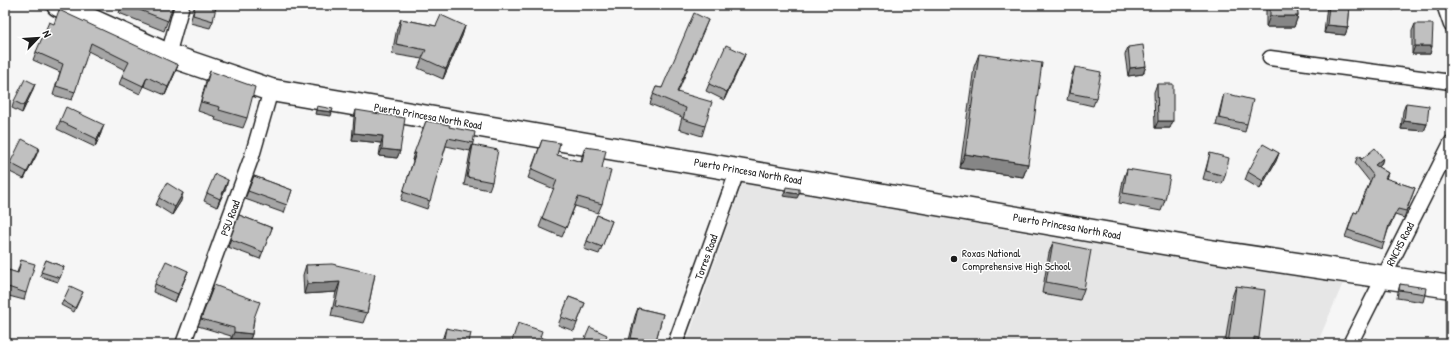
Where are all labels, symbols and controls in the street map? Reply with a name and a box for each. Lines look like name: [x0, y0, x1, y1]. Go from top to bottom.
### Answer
north arrow: [18, 18, 58, 58]
text: N: [39, 28, 55, 40]
street label: Puerto Princesa North Road: [373, 100, 484, 132]
street label: Puerto Princesa North Road: [693, 155, 804, 187]
street label: PSU Road: [217, 198, 243, 238]
street label: Puerto Princesa North Road: [1012, 210, 1123, 242]
street label: RNCHS Road: [1383, 219, 1417, 268]
street label: Torres Road: [691, 232, 721, 282]
place label: Roxas National Comprehensive High School: [962, 246, 1071, 273]
marker: Roxas National Comprehensive High School: [949, 254, 959, 264]

